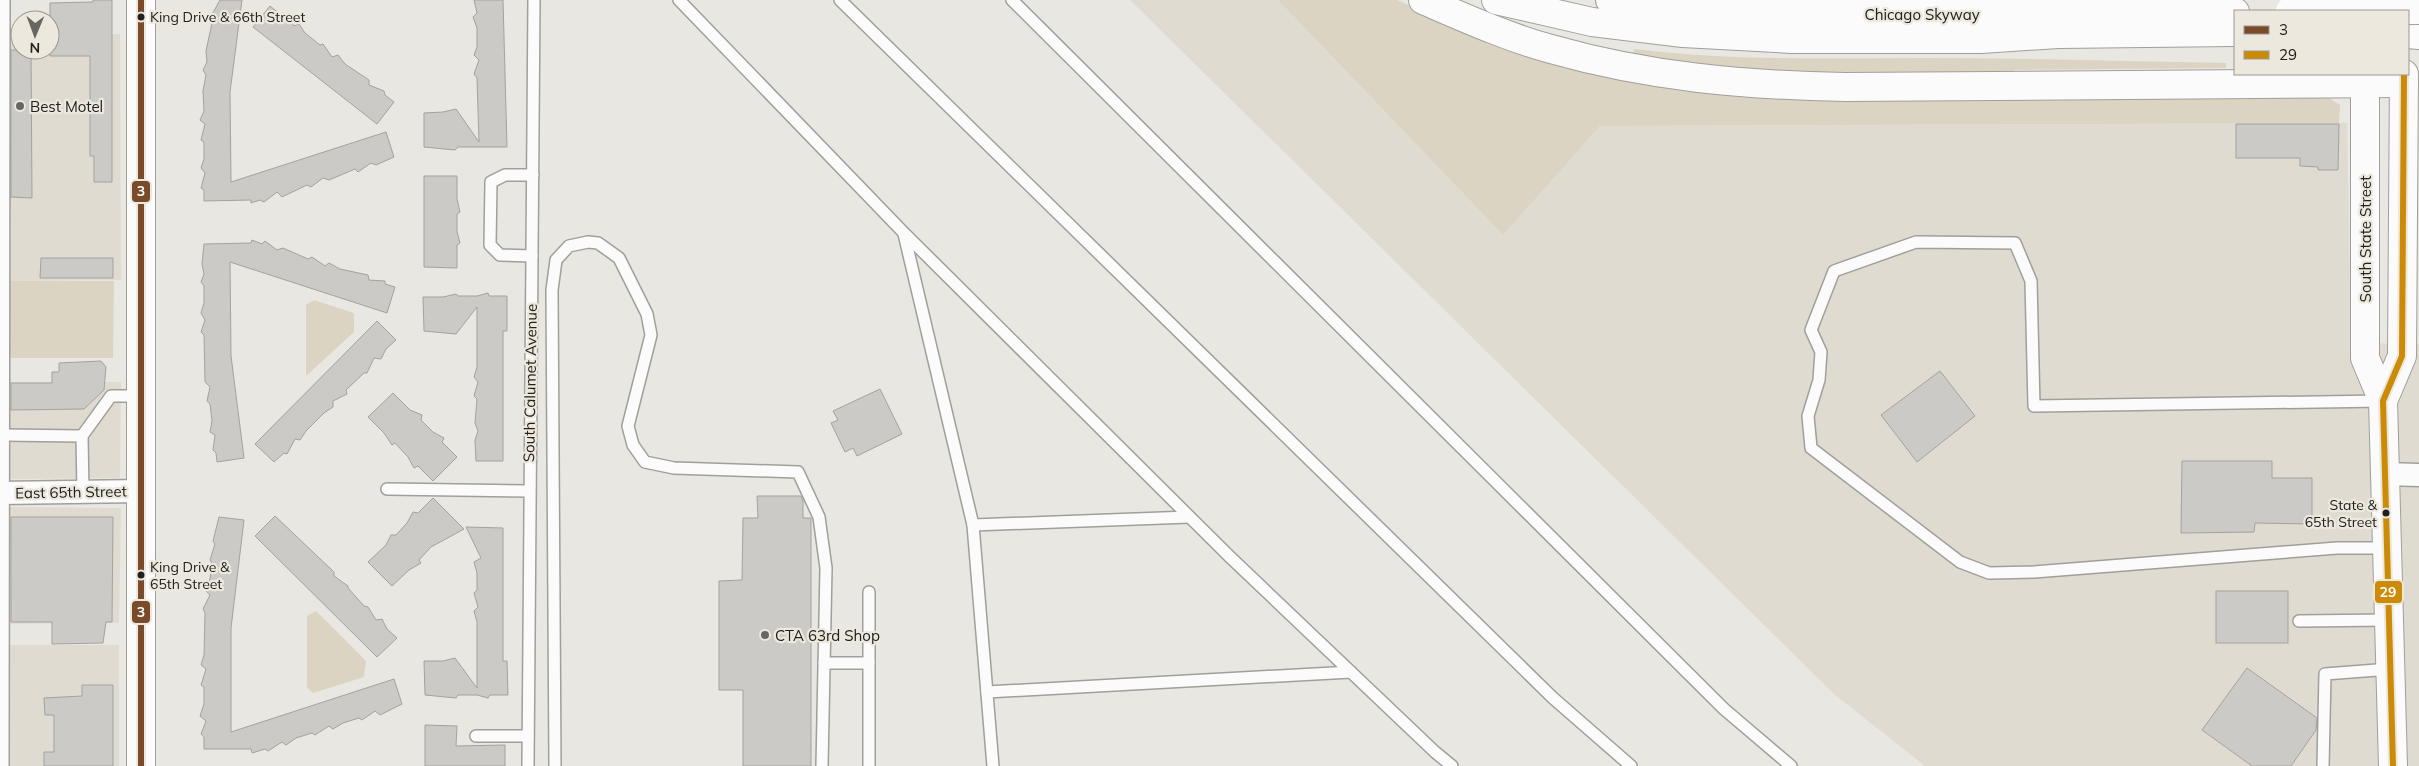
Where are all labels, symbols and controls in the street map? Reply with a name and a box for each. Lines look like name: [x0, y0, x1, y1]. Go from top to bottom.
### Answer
street label: Chicago Skyway: [1864, 5, 1980, 24]
place label: King Drive & 66th Street: [150, 8, 305, 26]
north arrow: [10, 10, 60, 60]
legend: [2234, 10, 2409, 75]
marker: King Drive & 66th Street: [136, 12, 146, 22]
text: 3: [2279, 20, 2288, 39]
text: N: [29, 39, 40, 57]
text: 29: [2279, 45, 2297, 64]
place label: Best Motel: [30, 97, 103, 116]
marker: Best Motel: [14, 100, 26, 112]
street label: South State Street: [2356, 176, 2375, 302]
line badge: 3: [131, 180, 151, 203]
text: 3: [137, 182, 145, 200]
street label: South Calumet Avenue: [519, 304, 541, 462]
street label: East 65th Street: [15, 482, 127, 502]
place label: State & 65th Street: [2305, 496, 2378, 531]
marker: State & 65th Street: [2381, 508, 2391, 518]
place label: King Drive & 65th Street: [150, 558, 230, 593]
marker: King Drive & 65th Street: [136, 570, 146, 580]
line badge: 29: [2374, 580, 2403, 604]
text: 29: [2380, 583, 2396, 601]
line badge: 3: [131, 600, 151, 624]
text: 3: [137, 603, 145, 621]
place label: CTA 63rd Shop: [775, 626, 880, 645]
marker: CTA 63rd Shop: [759, 629, 771, 641]

